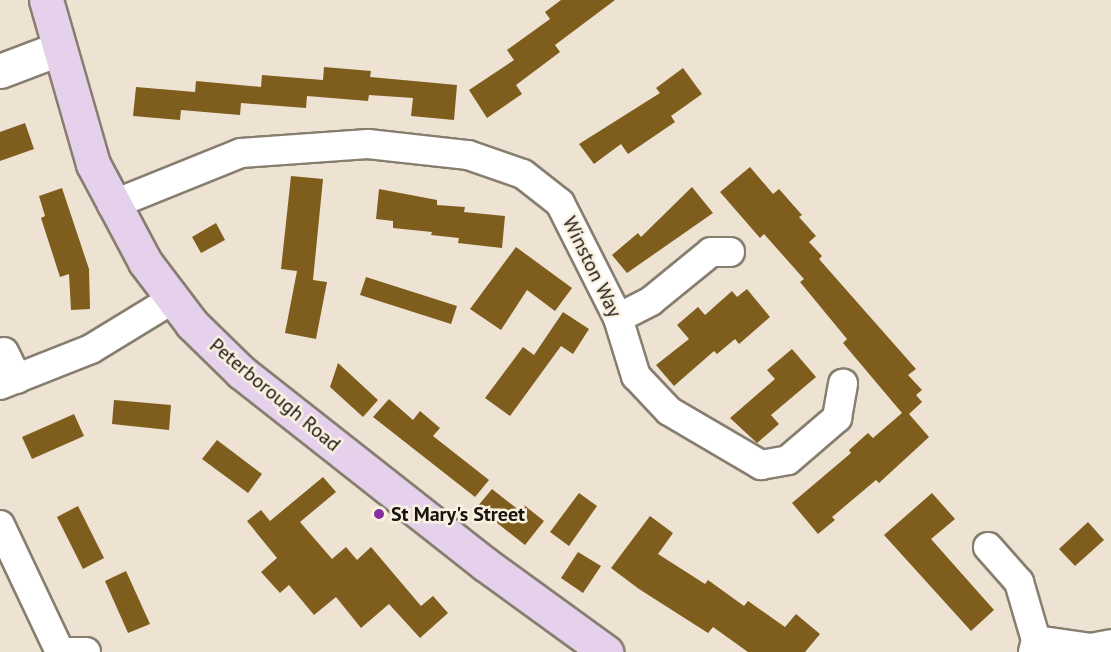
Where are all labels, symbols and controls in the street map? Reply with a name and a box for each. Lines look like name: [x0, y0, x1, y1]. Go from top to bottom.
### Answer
street label: Winston Way: [557, 212, 627, 322]
street label: Peterborough Road: [205, 333, 345, 457]
place label: St Mary's Street: [391, 502, 525, 526]
marker: St Mary's Street: [372, 507, 386, 521]

